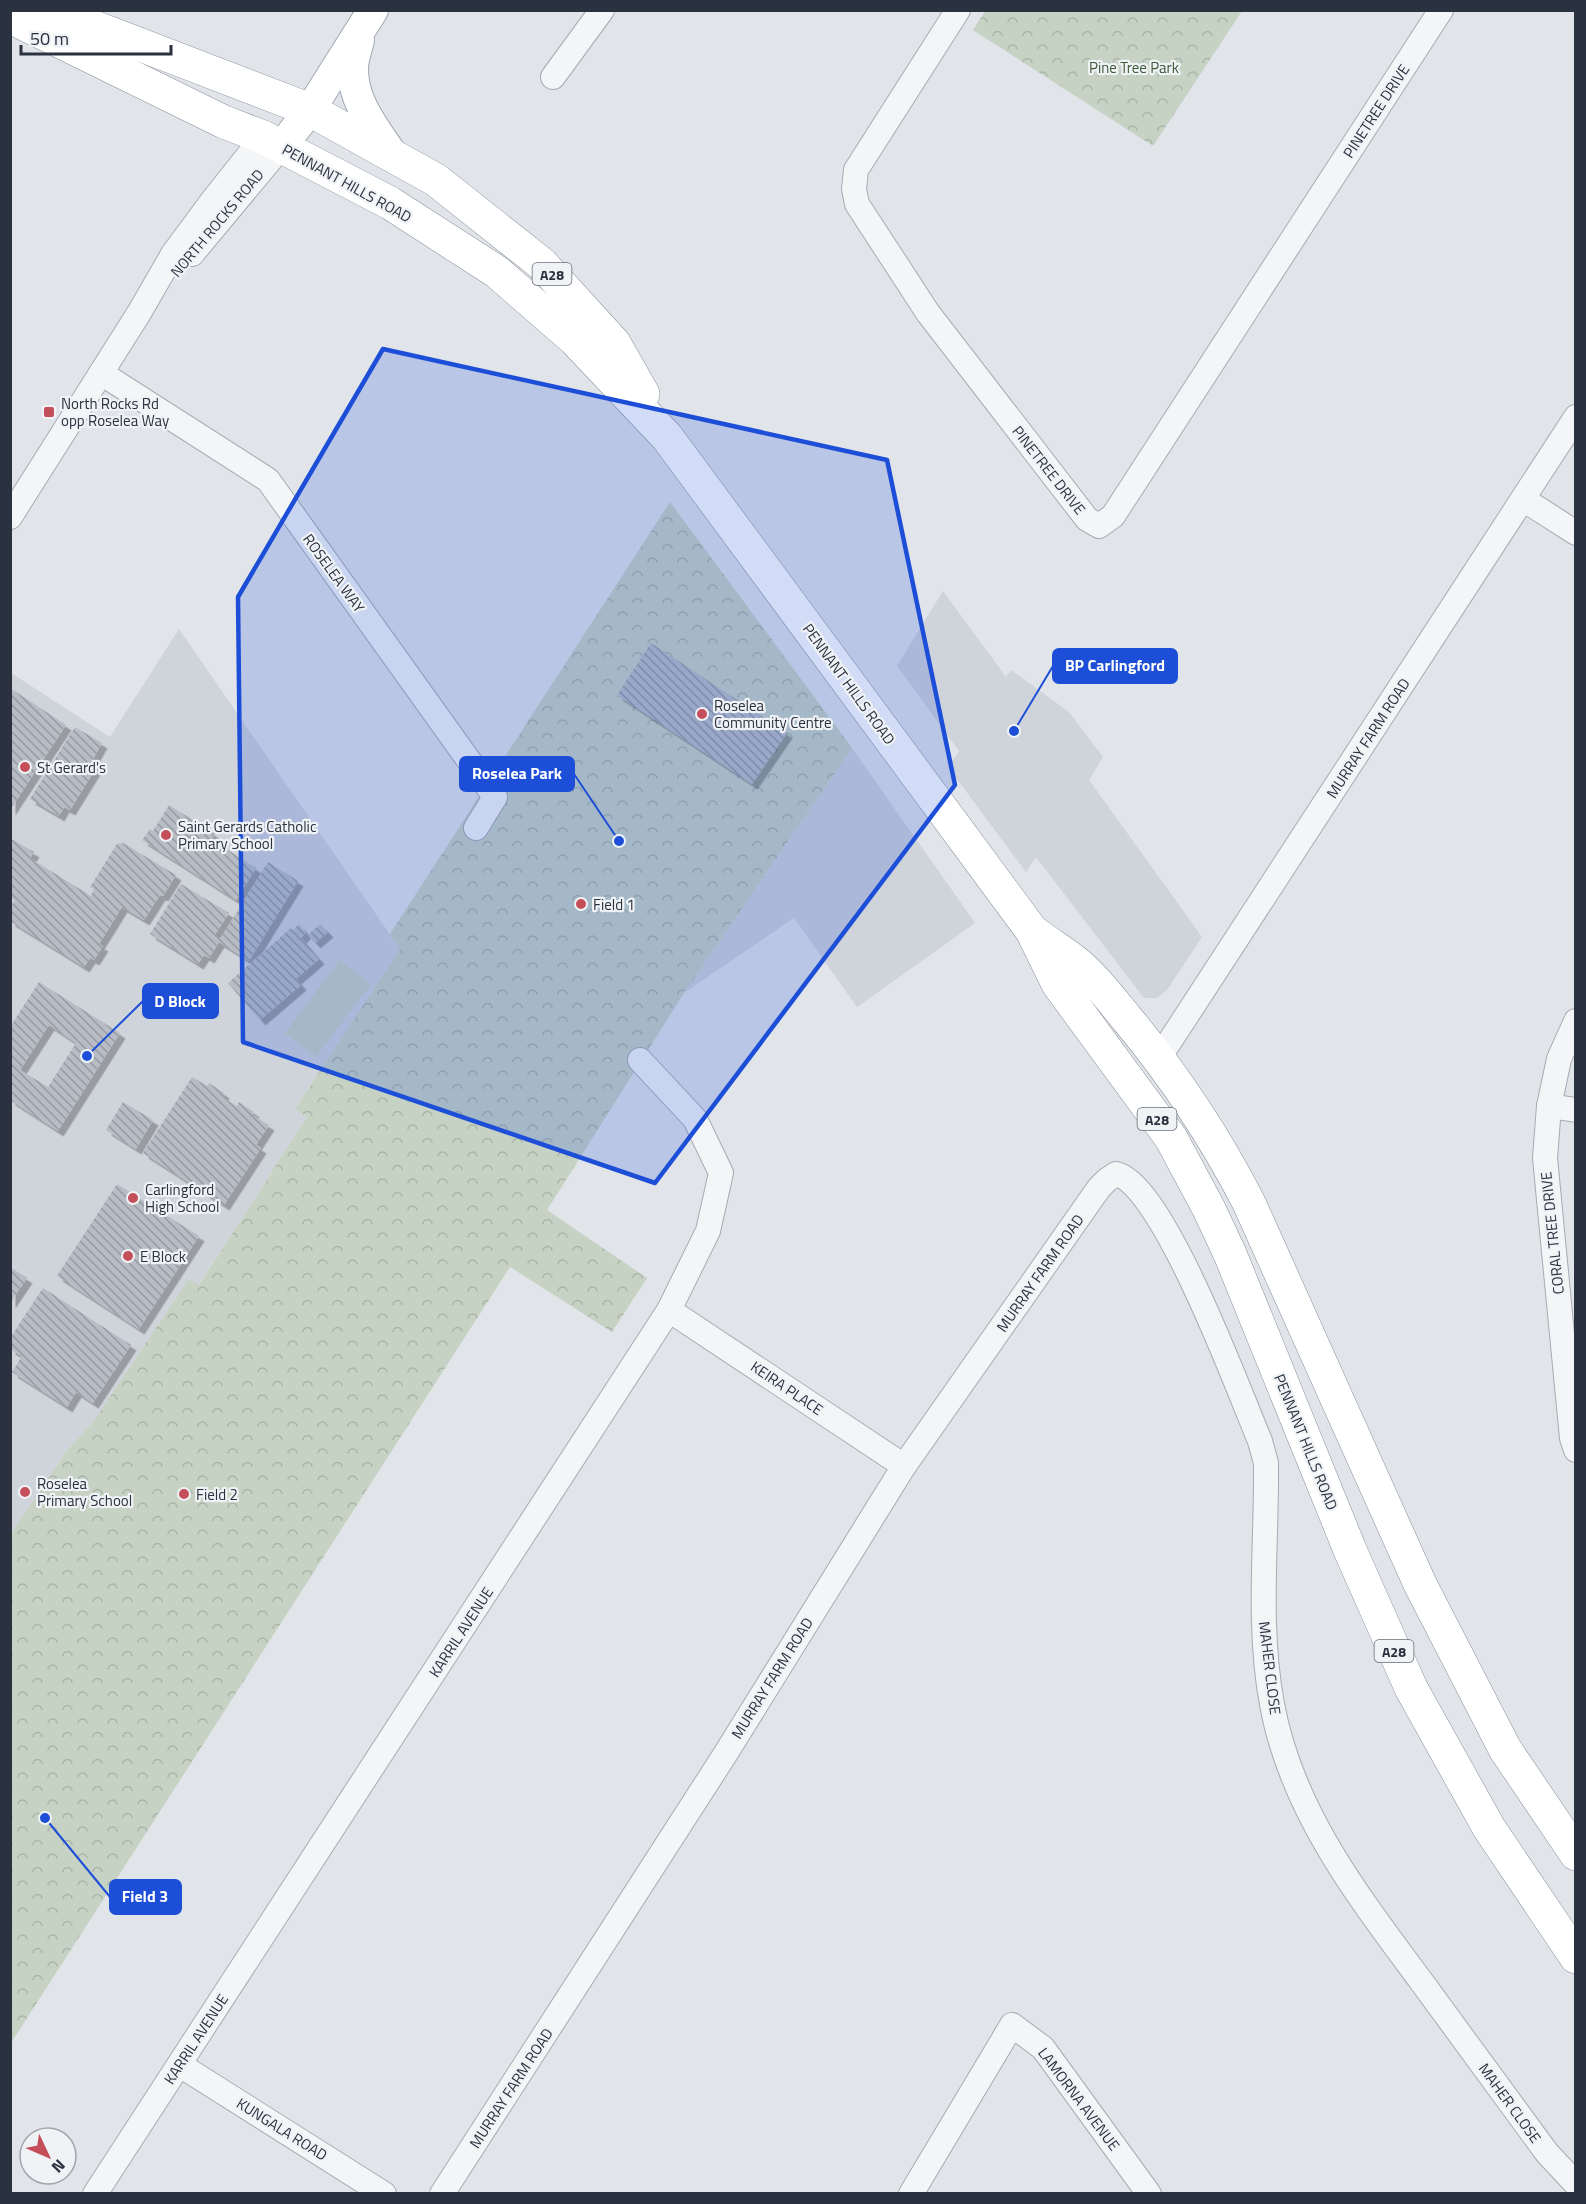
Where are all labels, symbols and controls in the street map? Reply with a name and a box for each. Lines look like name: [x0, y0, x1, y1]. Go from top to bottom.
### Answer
scale bar: [21, 18, 171, 56]
text: 50 m: [30, 25, 69, 52]
park label: Pine Tree Park: [1089, 56, 1179, 79]
street label: PINETREE DRIVE: [1337, 60, 1415, 162]
street label: PENNANT HILLS ROAD: [278, 138, 416, 228]
street label: NORTH ROCKS ROAD: [165, 164, 269, 282]
road number: A28: [532, 263, 572, 285]
place label: North Rocks Rd opp Roselea Way: [61, 392, 169, 432]
marker: North Rocks Rd opp Roselea Way: [42, 405, 56, 419]
street label: PINETREE DRIVE: [1007, 420, 1091, 520]
street label: ROSELEA WAY: [297, 529, 371, 617]
street label: PENNANT HILLS ROAD: [797, 619, 901, 749]
callout: BP Carlingford: [1053, 649, 1177, 683]
text: BP Carlingford: [1065, 653, 1165, 677]
street label: MURRAY FARM ROAD: [1320, 673, 1416, 803]
place label: Roselea Community Centre: [714, 694, 832, 734]
marker: Roselea Community Centre: [695, 707, 709, 721]
place label: St Gerard's: [37, 756, 106, 779]
callout: Roselea Park: [460, 757, 574, 791]
marker: St Gerard's: [18, 760, 32, 774]
text: Roselea Park: [472, 761, 563, 785]
place label: Saint Gerards Catholic Primary School: [178, 815, 316, 855]
marker: Saint Gerards Catholic Primary School: [159, 828, 173, 842]
place label: Field 1: [593, 893, 635, 916]
marker: Field 1: [574, 897, 588, 911]
callout: D Block: [143, 984, 218, 1018]
text: D Block: [154, 989, 207, 1013]
road number: A28: [1138, 1108, 1176, 1130]
street label: CORAL TREE DRIVE: [1534, 1171, 1570, 1295]
place label: Carlingford High School: [145, 1178, 220, 1218]
marker: Carlingford High School: [126, 1191, 140, 1205]
street label: MURRAY FARM ROAD: [991, 1209, 1089, 1337]
place label: E Block: [140, 1245, 186, 1268]
marker: E Block: [121, 1249, 135, 1263]
street label: KEIRA PLACE: [746, 1355, 828, 1421]
street label: PENNANT HILLS ROAD: [1268, 1371, 1344, 1513]
place label: Roselea Primary School: [37, 1472, 132, 1512]
place label: Field 2: [196, 1483, 238, 1506]
marker: Roselea Primary School: [18, 1485, 32, 1499]
marker: Field 2: [177, 1487, 191, 1501]
street label: KARRIL AVENUE: [423, 1582, 499, 1682]
street label: MURRAY FARM ROAD: [725, 1613, 819, 1743]
street label: MAHER CLOSE: [1253, 1620, 1287, 1716]
road number: A28: [1374, 1640, 1414, 1662]
callout: Field 3: [110, 1880, 181, 1914]
text: Field 3: [122, 1884, 168, 1908]
street label: KARRIL AVENUE: [158, 1989, 234, 2089]
street label: MURRAY FARM ROAD: [463, 2023, 559, 2153]
street label: LAMORNA AVENUE: [1033, 2043, 1125, 2155]
street label: MAHER CLOSE: [1473, 2058, 1547, 2148]
street label: KUNGALA ROAD: [232, 2092, 332, 2166]
north arrow: [18, 2126, 78, 2186]
text: N: [46, 2154, 71, 2179]

